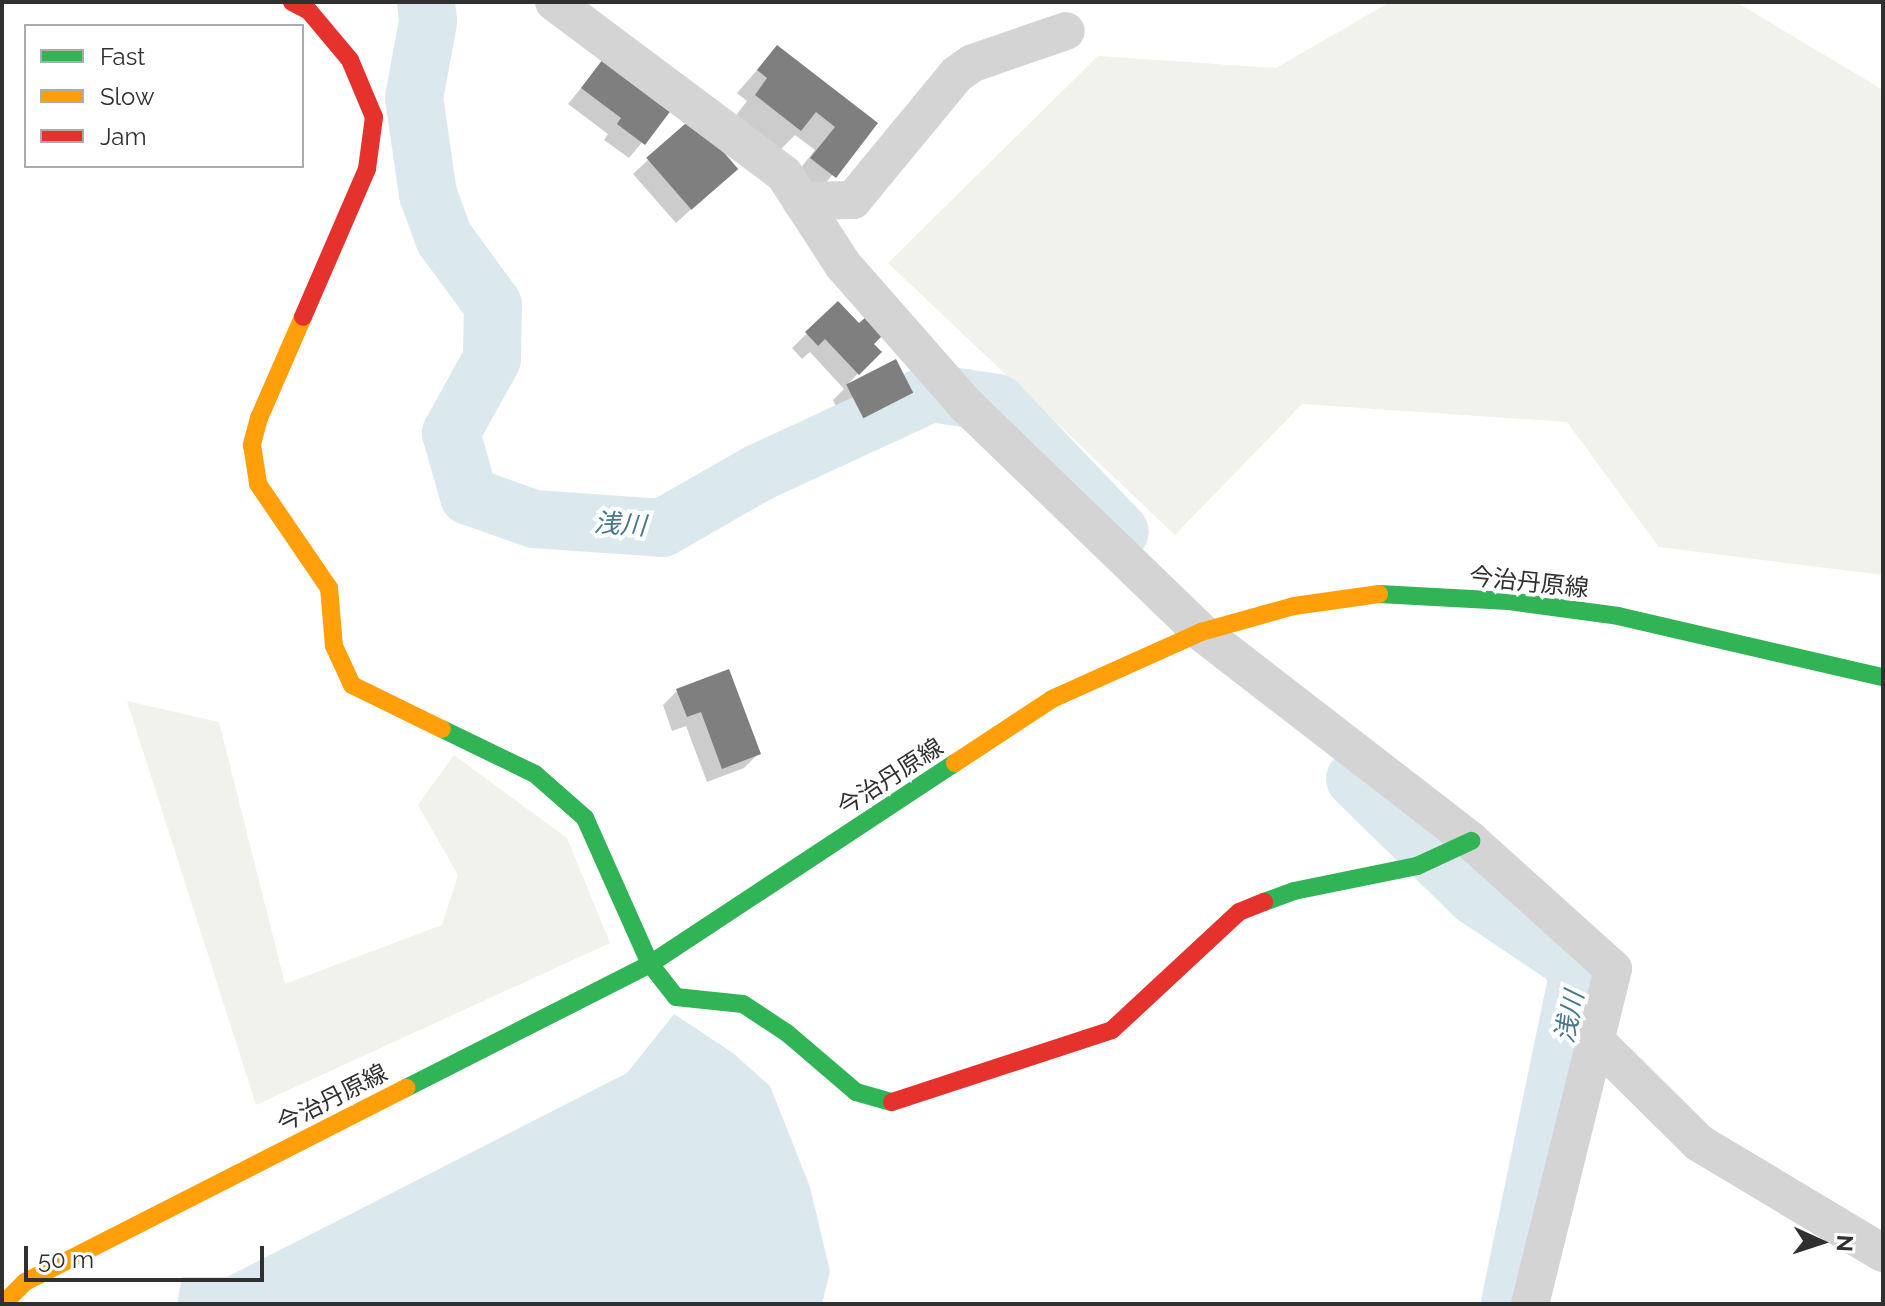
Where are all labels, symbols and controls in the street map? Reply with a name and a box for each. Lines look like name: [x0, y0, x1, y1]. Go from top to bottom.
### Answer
legend: [24, 24, 304, 168]
text: Fast: [100, 42, 145, 71]
text: Slow: [100, 82, 154, 111]
text: Jam: [100, 122, 146, 151]
water label: 浅川: [593, 508, 647, 542]
street label: 今治丹原線: [1468, 561, 1590, 603]
street label: 今治丹原線: [832, 732, 948, 822]
water label: 浅川: [1549, 988, 1591, 1046]
street label: 今治丹原線: [272, 1058, 392, 1138]
north arrow: [1781, 1202, 1861, 1282]
scale bar: [28, 1230, 268, 1280]
text: N: [1832, 1234, 1858, 1252]
text: 50 m: [38, 1245, 94, 1274]

